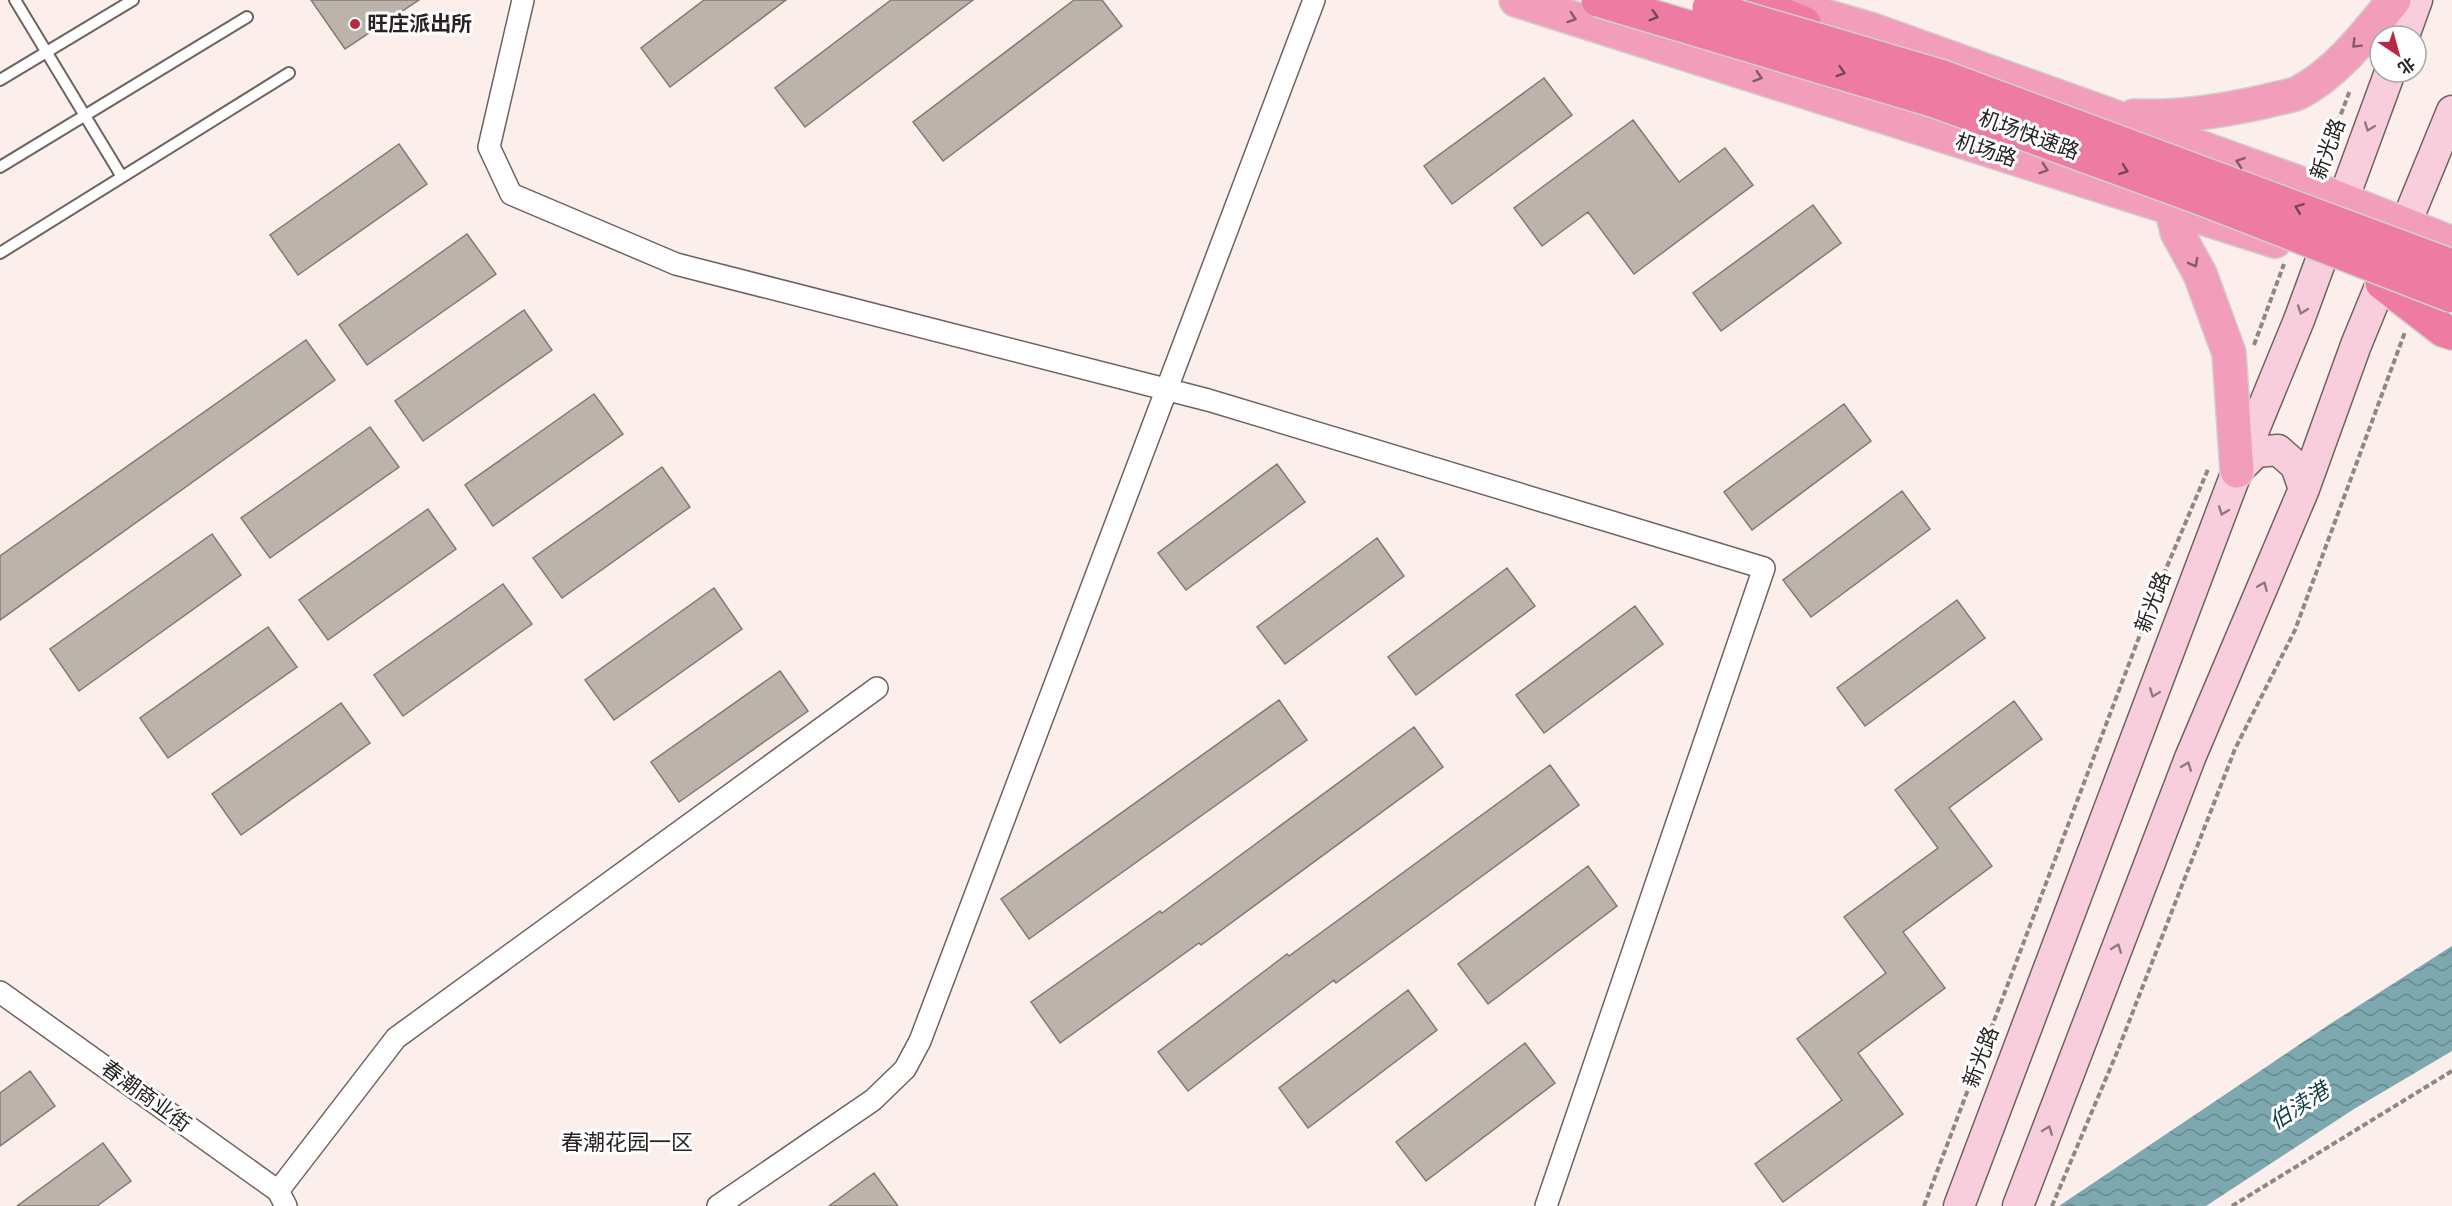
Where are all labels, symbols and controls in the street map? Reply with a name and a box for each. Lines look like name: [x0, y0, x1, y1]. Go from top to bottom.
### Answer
one-way arrow: [1649, 8, 1659, 21]
one-way arrow: [1566, 11, 1577, 23]
place label: 旺庄派出所: [367, 12, 472, 36]
marker: 旺庄派出所: [348, 17, 362, 31]
north arrow: [2368, 24, 2428, 84]
one-way arrow: [2353, 37, 2364, 48]
text: 北: [2395, 54, 2418, 77]
one-way arrow: [1835, 65, 1846, 77]
one-way arrow: [1752, 70, 1763, 83]
street label: 机场快速路: [1976, 106, 2082, 164]
street label: 新光路: [2306, 115, 2350, 183]
one-way arrow: [2364, 121, 2377, 132]
street label: 机场路: [1952, 129, 2020, 171]
one-way arrow: [2235, 157, 2246, 170]
one-way arrow: [2038, 162, 2049, 174]
one-way arrow: [2118, 163, 2129, 175]
one-way arrow: [2294, 203, 2305, 216]
one-way arrow: [2187, 257, 2198, 268]
one-way arrow: [2297, 304, 2310, 315]
one-way arrow: [2217, 505, 2230, 515]
street label: 新光路: [2131, 568, 2175, 636]
one-way arrow: [2256, 581, 2268, 592]
one-way arrow: [2149, 687, 2161, 698]
one-way arrow: [2180, 761, 2192, 772]
one-way arrow: [2110, 943, 2123, 953]
street label: 新光路: [1959, 1023, 2003, 1091]
street label: 春潮商业街: [96, 1055, 196, 1137]
water label: 伯渎港: [2265, 1076, 2336, 1134]
one-way arrow: [2040, 1125, 2053, 1136]
district label: 春潮花园一区: [561, 1130, 693, 1155]

